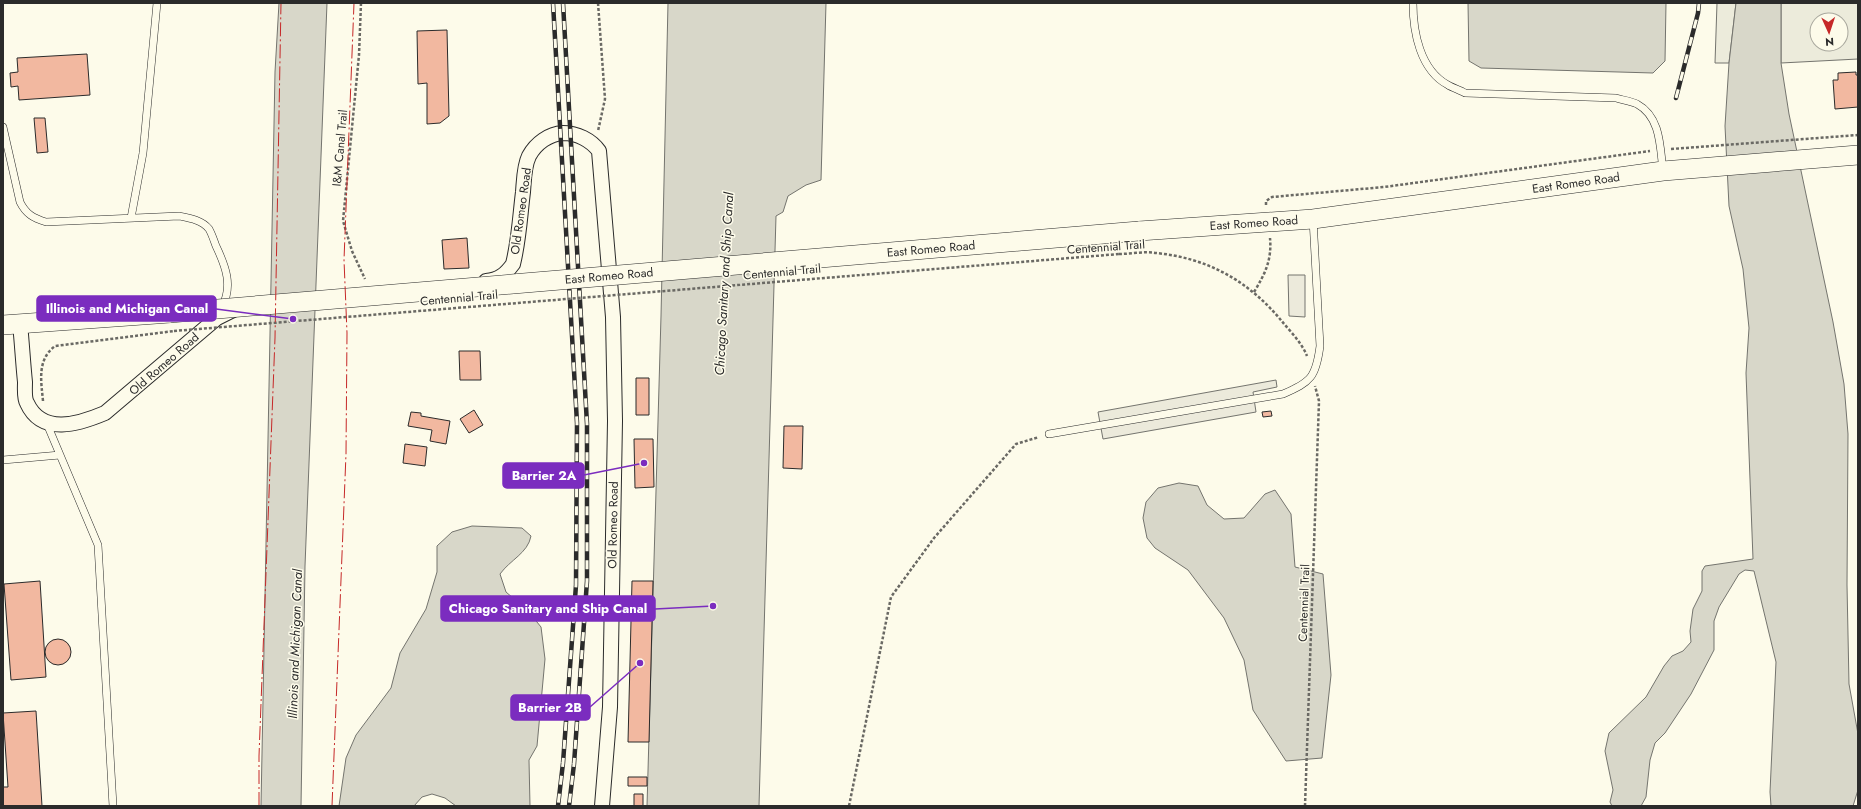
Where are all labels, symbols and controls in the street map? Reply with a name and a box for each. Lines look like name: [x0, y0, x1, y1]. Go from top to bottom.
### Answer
north arrow: [1809, 12, 1849, 52]
text: N: [1825, 34, 1834, 50]
street label: I&M Canal Trail: [328, 109, 352, 187]
street label: Old Romeo Road: [506, 166, 536, 256]
street label: East Romeo Road: [1531, 168, 1621, 198]
water label: Chicago Sanitary and Ship Canal: [710, 191, 738, 376]
street label: East Romeo Road: [1209, 211, 1299, 235]
street label: Centennial Trail: [1066, 235, 1146, 259]
street label: East Romeo Road: [886, 236, 976, 262]
street label: Centennial Trail: [742, 260, 822, 284]
street label: East Romeo Road: [564, 263, 654, 289]
street label: Centennial Trail: [419, 286, 499, 310]
callout: Illinois and Michigan Canal: [37, 296, 216, 321]
text: Illinois and Michigan Canal: [46, 299, 208, 318]
street label: Old Romeo Road: [125, 328, 203, 400]
callout: Barrier 2A: [503, 463, 584, 488]
text: Barrier 2A: [512, 466, 577, 485]
street label: Old Romeo Road: [603, 481, 623, 569]
street label: Centennial Trail: [1294, 564, 1314, 642]
water label: Illinois and Michigan Canal: [283, 568, 307, 719]
callout: Chicago Sanitary and Ship Canal: [441, 596, 655, 621]
text: Chicago Sanitary and Ship Canal: [449, 599, 647, 618]
callout: Barrier 2B: [511, 695, 590, 720]
text: Barrier 2B: [518, 698, 582, 717]

